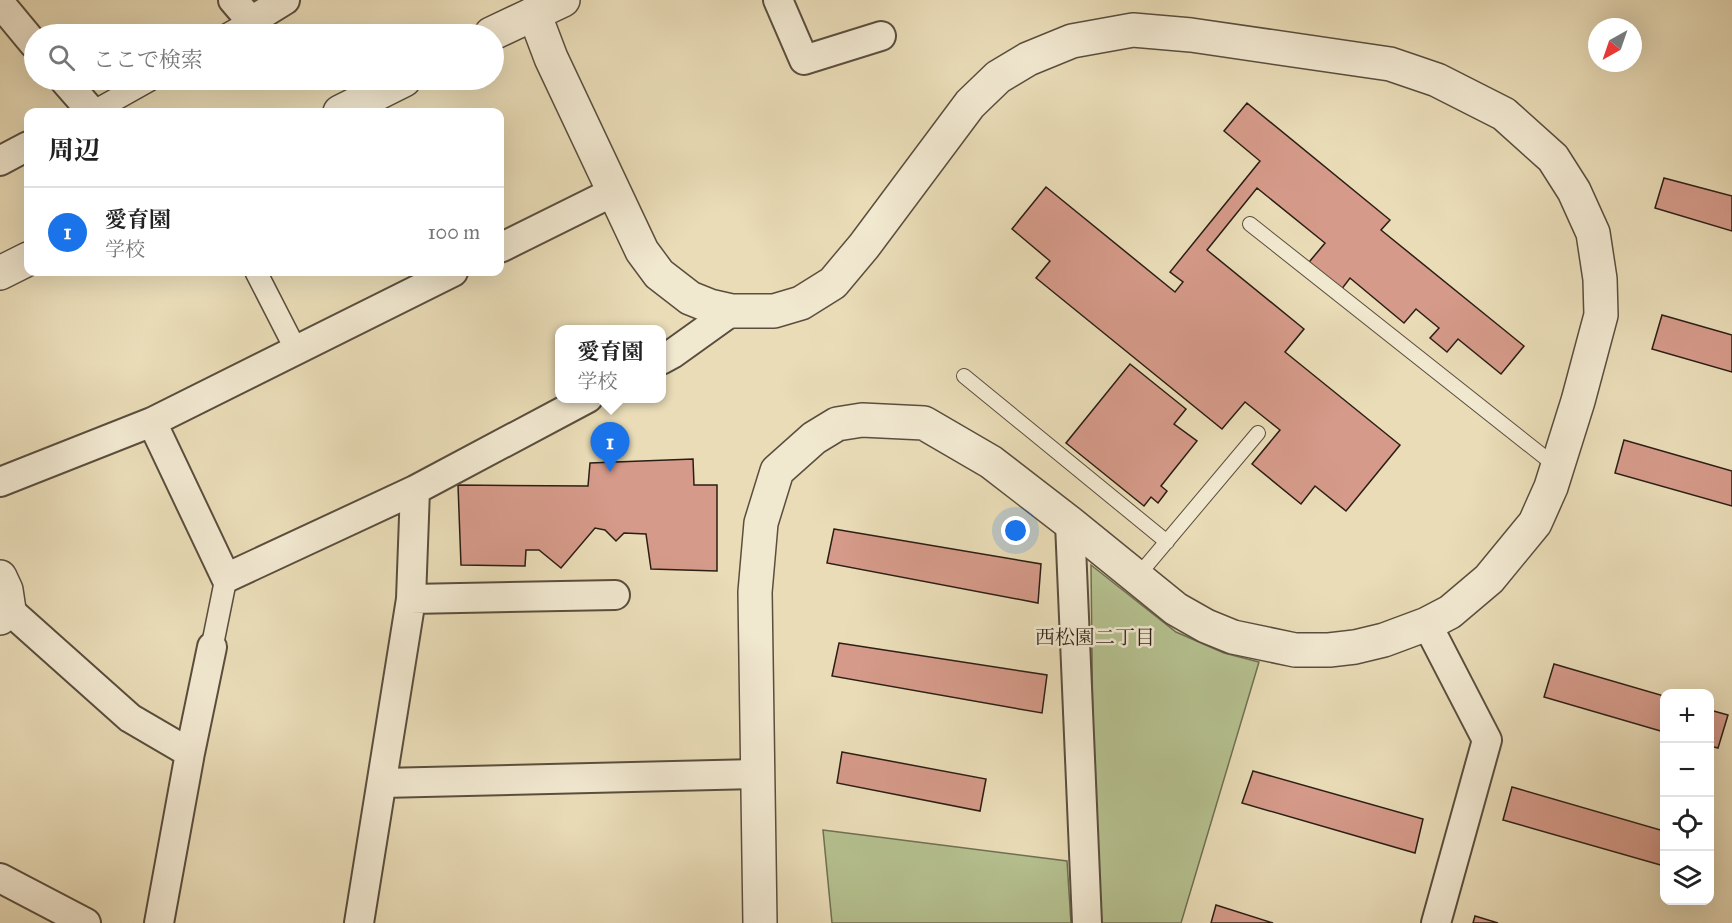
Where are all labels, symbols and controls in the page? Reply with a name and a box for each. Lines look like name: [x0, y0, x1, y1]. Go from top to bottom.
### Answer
north arrow: [1588, 18, 1642, 72]
search box: [24, 24, 504, 90]
icon: search: [45, 41, 78, 74]
text: ここで検索: [93, 46, 203, 73]
text: 周辺: [48, 134, 100, 166]
text: 愛育園: [105, 206, 171, 233]
text: 1: [64, 220, 71, 244]
text: 100 m: [428, 220, 480, 244]
text: 学校: [105, 237, 145, 261]
popup: [555, 325, 666, 403]
text: 愛育園: [577, 338, 644, 365]
text: 学校: [577, 369, 617, 393]
pin: 1: [590, 422, 630, 472]
your location: [1001, 516, 1030, 545]
district label: 西松園二丁目: [1035, 625, 1155, 649]
map controls: [1660, 689, 1714, 905]
button: +: [1660, 689, 1714, 743]
button: −: [1660, 743, 1714, 797]
button: locate: [1660, 797, 1714, 851]
button: layers: [1660, 851, 1714, 905]

